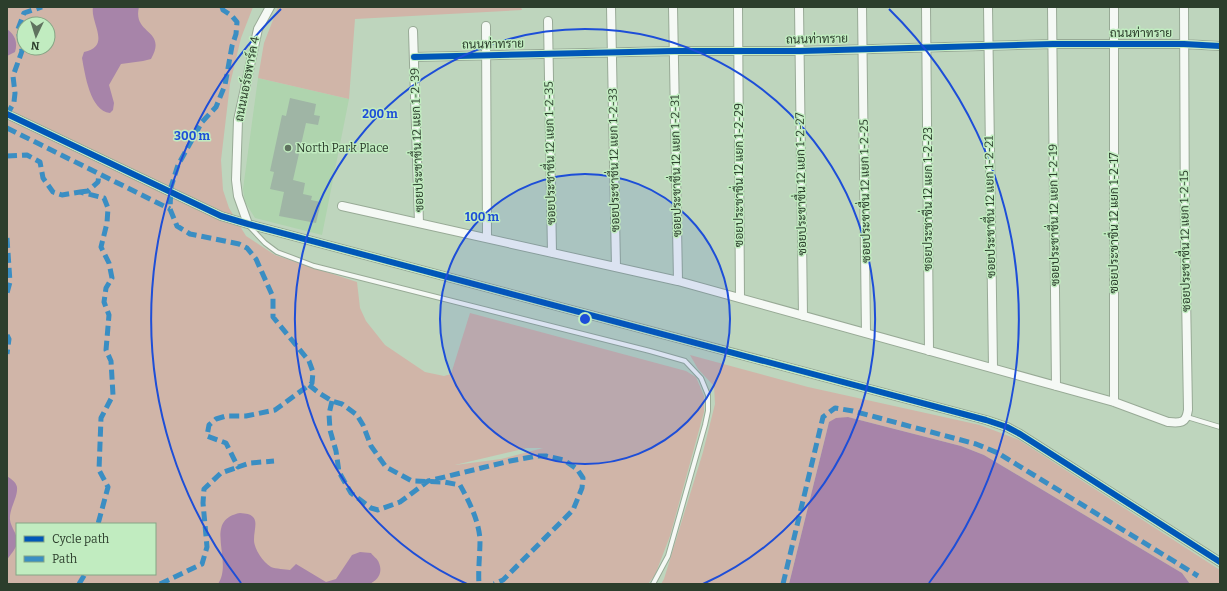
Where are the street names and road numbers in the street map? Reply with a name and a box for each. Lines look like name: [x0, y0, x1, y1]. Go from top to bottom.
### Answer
street label: ถนนท่าทราย: [1110, 26, 1172, 40]
street label: ถนนท่าทราย: [786, 31, 848, 47]
street label: ถนนนอร์ธพาร์ค 4: [231, 35, 262, 123]
street label: ถนนท่าทราย: [462, 36, 524, 52]
street label: ซอยประชาชื่น 12 แยก 1-2-39: [403, 68, 427, 213]
street label: ซอยประชาชื่น 12 แยก 1-2-35: [538, 81, 558, 225]
street label: ซอยประชาชื่น 12 แยก 1-2-33: [602, 88, 622, 232]
street label: ซอยประชาชื่น 12 แยก 1-2-31: [664, 95, 684, 237]
street label: ซอยประชาชื่น 12 แยก 1-2-29: [728, 103, 746, 247]
street label: ซอยประชาชื่น 12 แยก 1-2-27: [789, 112, 809, 256]
street label: ซอยประชาชื่น 12 แยก 1-2-25: [853, 119, 873, 263]
street label: ซอยประชาชื่น 12 แยก 1-2-23: [917, 127, 935, 271]
street label: ซอยประชาชื่น 12 แยก 1-2-21: [978, 136, 998, 278]
street label: ซอยประชาชื่น 12 แยก 1-2-19: [1042, 144, 1062, 286]
street label: ซอยประชาชื่น 12 แยก 1-2-17: [1103, 152, 1121, 294]
street label: ซอยประชาชื่น 12 แยก 1-2-15: [1173, 170, 1193, 312]

